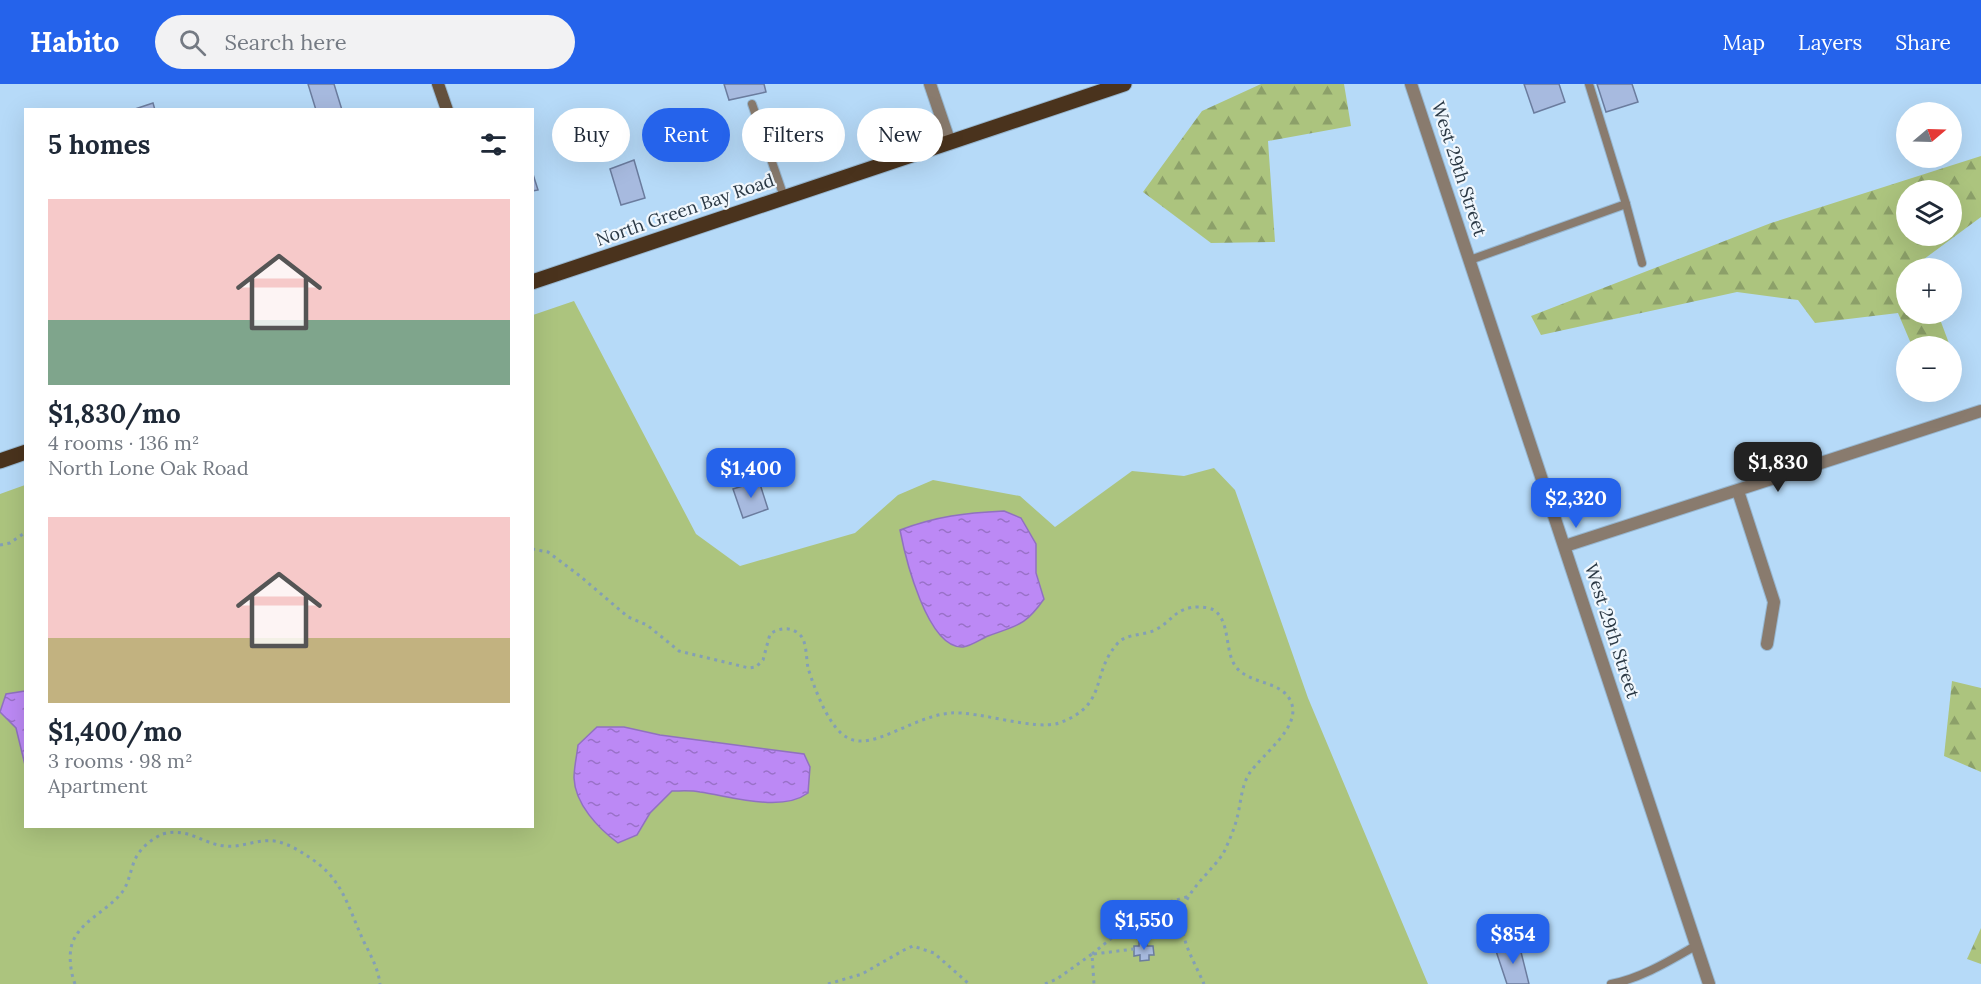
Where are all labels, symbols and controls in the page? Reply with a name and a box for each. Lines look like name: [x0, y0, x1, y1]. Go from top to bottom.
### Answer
search box: [155, 15, 575, 69]
text: Habito: [30, 24, 119, 60]
icon: search: [176, 26, 209, 59]
text: Search here: [224, 28, 347, 56]
text: Map: [1722, 29, 1765, 56]
text: Layers: [1798, 29, 1862, 56]
text: Share: [1895, 29, 1951, 56]
street label: West 29th Street: [1427, 98, 1492, 239]
north arrow: [1896, 102, 1962, 168]
map controls: [1896, 102, 1962, 402]
chip: Buy: [552, 108, 630, 162]
chip: Rent: [642, 108, 730, 162]
chip: Filters: [742, 108, 845, 162]
chip: New: [857, 108, 943, 162]
text: 5 homes: [48, 128, 150, 161]
icon: filters: [477, 128, 510, 161]
street label: North Green Bay Road: [593, 168, 777, 251]
button: layers: [1896, 180, 1962, 246]
icon: home: [225, 238, 333, 346]
button: +: [1896, 258, 1962, 324]
button: −: [1896, 336, 1962, 402]
text: $1,830/mo: [48, 397, 181, 430]
text: 4 rooms · 136 m²: [48, 430, 200, 455]
pin: $1,830: [1729, 442, 1827, 493]
pin: $1,400: [702, 448, 800, 499]
text: $1,830: [1748, 449, 1808, 474]
text: North Lone Oak Road: [48, 455, 249, 480]
text: $1,400: [720, 455, 782, 480]
pin: $2,320: [1527, 478, 1625, 529]
text: $2,320: [1545, 485, 1607, 510]
icon: home: [225, 556, 333, 664]
street label: West 29th Street: [1580, 560, 1645, 701]
text: $1,400/mo: [48, 715, 182, 748]
text: 3 rooms · 98 m²: [48, 748, 193, 773]
text: Apartment: [48, 773, 148, 798]
pin: $1,550: [1095, 900, 1193, 951]
text: $1,550: [1114, 907, 1174, 932]
pin: $854: [1477, 914, 1549, 965]
text: $854: [1490, 921, 1536, 946]

